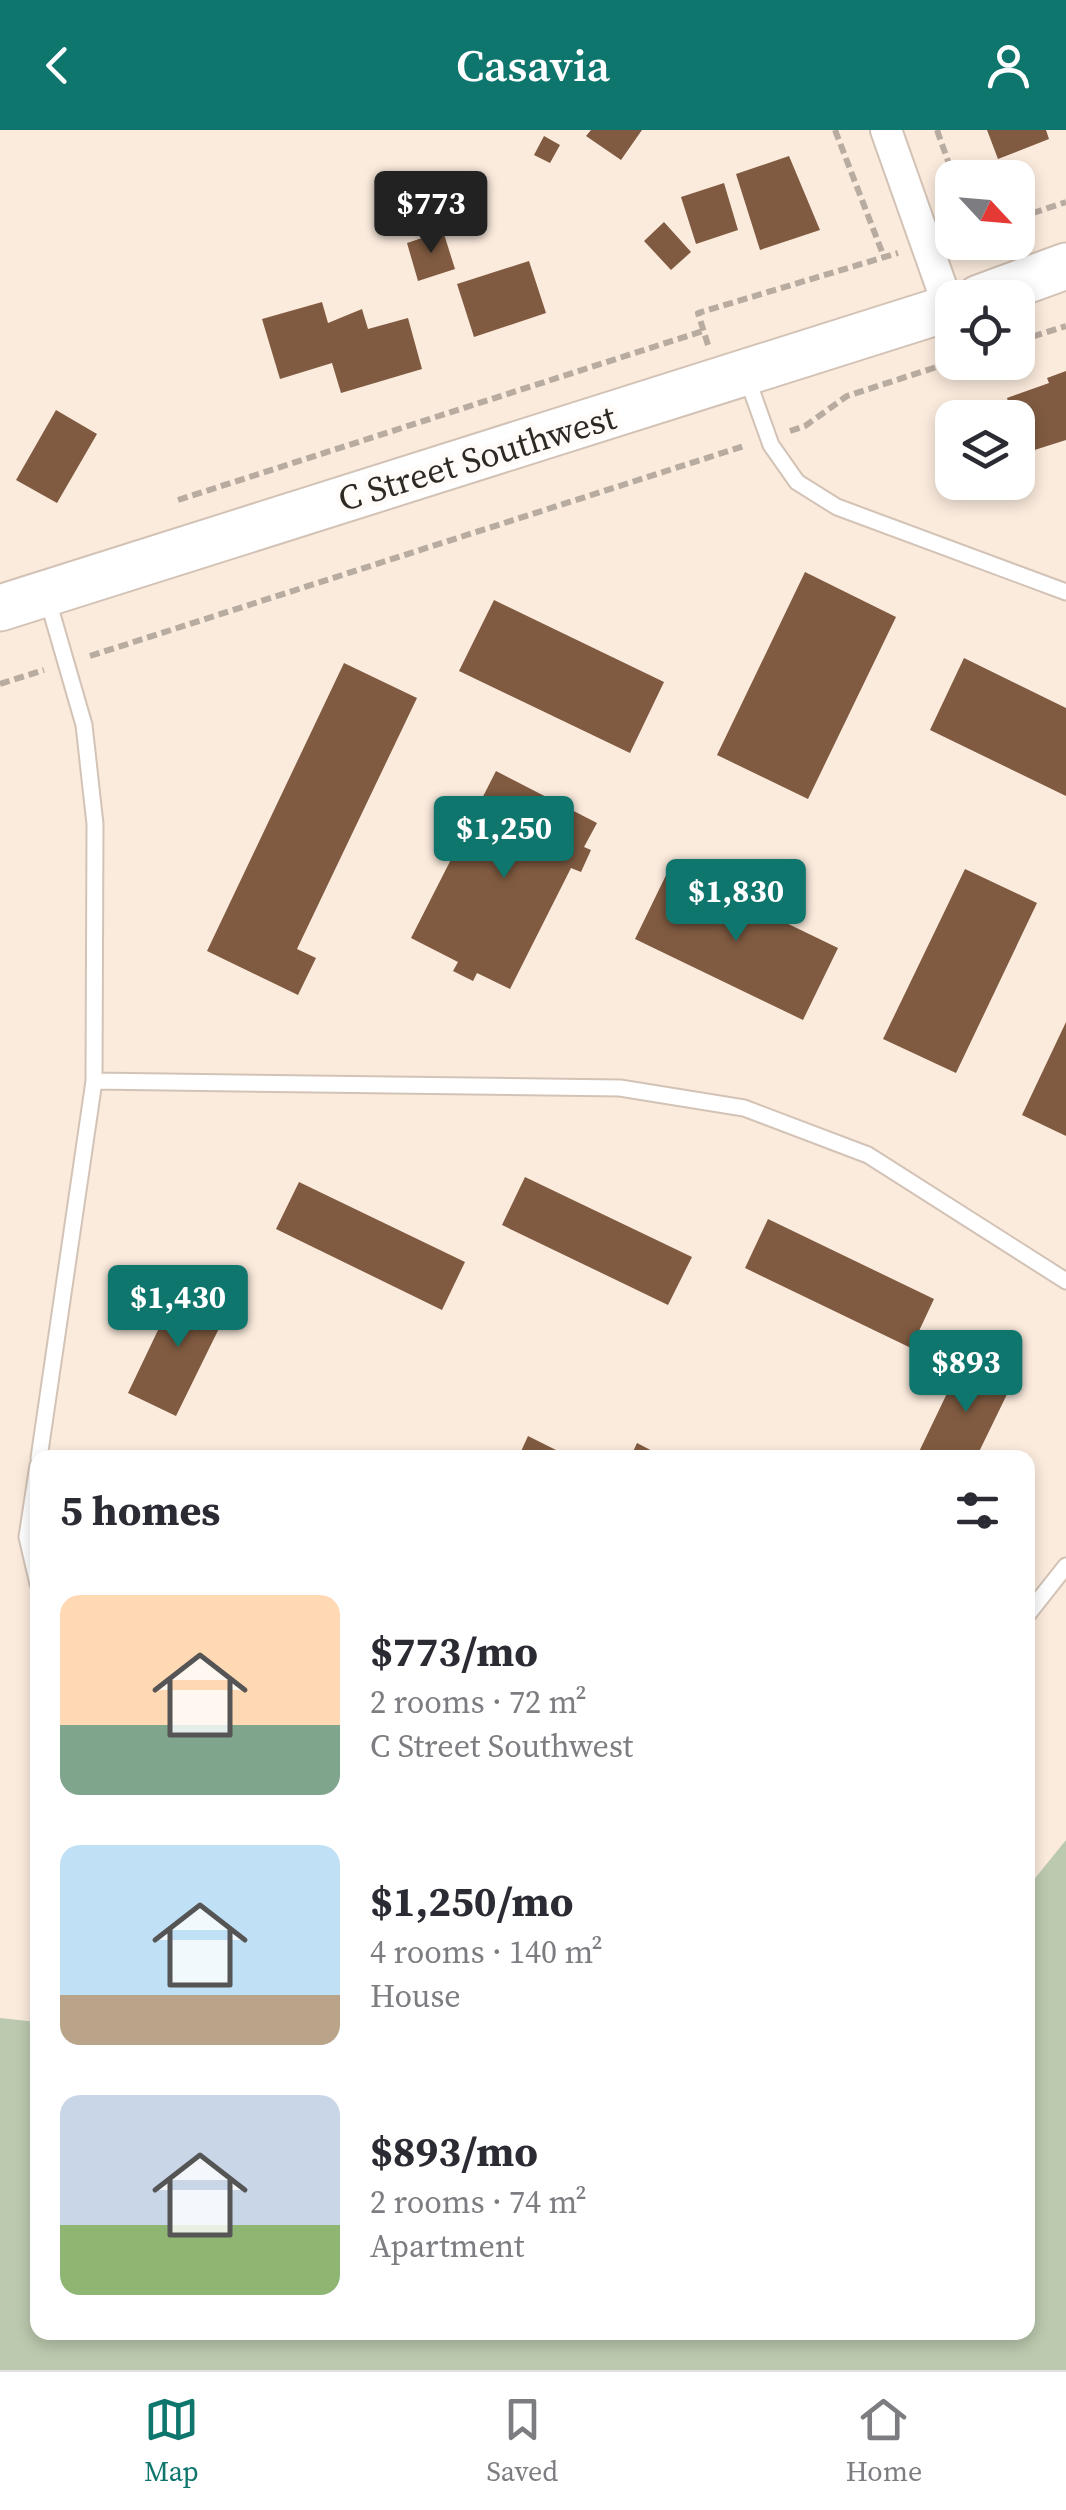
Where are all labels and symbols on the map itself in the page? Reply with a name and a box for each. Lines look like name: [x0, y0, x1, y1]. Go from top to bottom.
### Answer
north arrow: [935, 160, 1035, 260]
pin: $773: [372, 171, 490, 256]
street label: C Street Southwest: [332, 393, 622, 523]
pin: $1,250: [423, 796, 585, 881]
pin: $1,830: [655, 859, 817, 944]
pin: $1,430: [97, 1265, 259, 1350]
pin: $893: [907, 1330, 1025, 1415]

